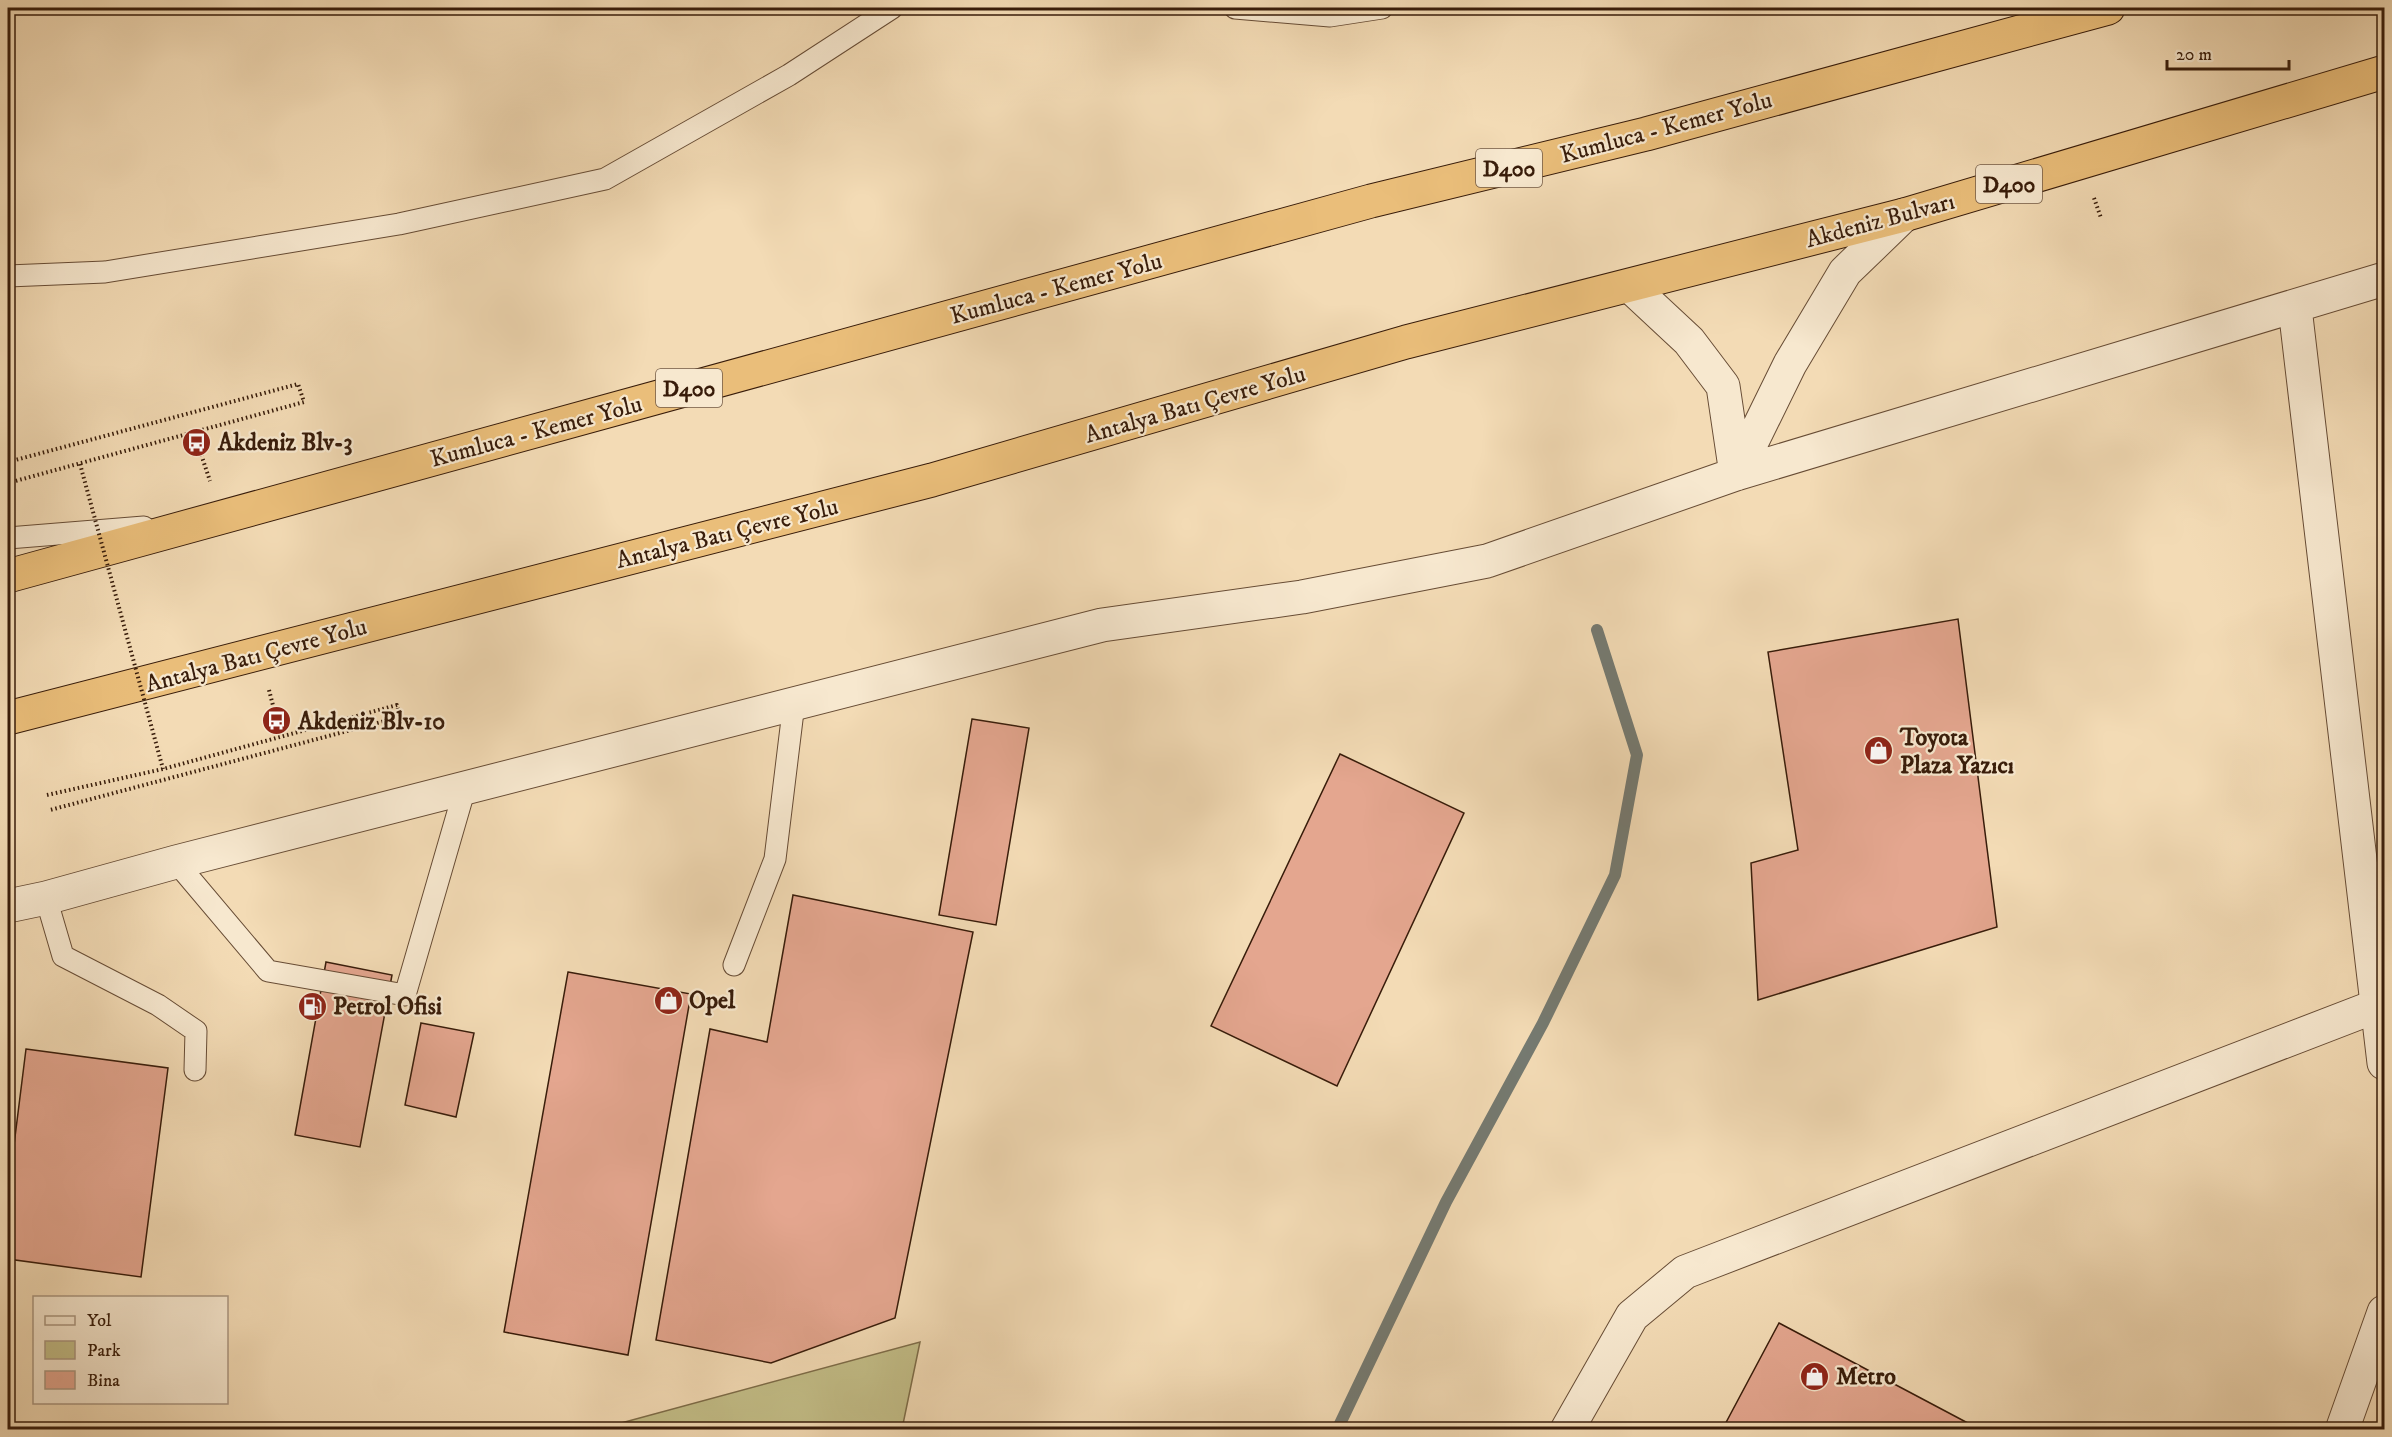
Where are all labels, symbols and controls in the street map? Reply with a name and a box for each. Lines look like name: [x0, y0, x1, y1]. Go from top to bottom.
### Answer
scale bar: [2167, 33, 2288, 71]
text: 20 m: [2176, 44, 2212, 66]
street label: Kumluca - Kemer Yolu: [1557, 85, 1775, 171]
road number: D400: [1476, 149, 1542, 187]
road number: D400: [1976, 165, 2042, 203]
street label: Akdeniz Bulvarı: [1803, 187, 1958, 255]
street label: Kumluca - Kemer Yolu: [947, 246, 1165, 332]
street label: Antalya Batı Çevre Yolu: [1082, 359, 1309, 451]
road number: D400: [656, 369, 722, 407]
street label: Kumluca - Kemer Yolu: [427, 389, 645, 475]
bus stop icon: Akdeniz Blv-3: [181, 426, 213, 458]
place label: Akdeniz Blv-3: [217, 428, 353, 458]
street label: Antalya Batı Çevre Yolu: [613, 492, 841, 576]
street label: Antalya Batı Çevre Yolu: [142, 612, 370, 700]
bus stop icon: Akdeniz Blv-10: [261, 705, 293, 737]
place label: Akdeniz Blv-10: [297, 707, 445, 737]
place label: Toyota Plaza Yazıcı: [1899, 723, 2014, 781]
shop icon: Toyota Plaza Yazıcı: [1863, 735, 1895, 767]
shop icon: Opel: [652, 984, 684, 1016]
place label: Opel: [689, 986, 736, 1016]
fuel station icon: Petrol Ofisi: [296, 990, 328, 1022]
place label: Petrol Ofisi: [333, 992, 442, 1022]
legend: [33, 1296, 228, 1404]
text: Yol: [87, 1310, 112, 1332]
text: Park: [87, 1340, 121, 1362]
shop icon: Metro: [1799, 1360, 1831, 1392]
place label: Metro: [1836, 1362, 1896, 1392]
text: Bina: [87, 1370, 120, 1392]

